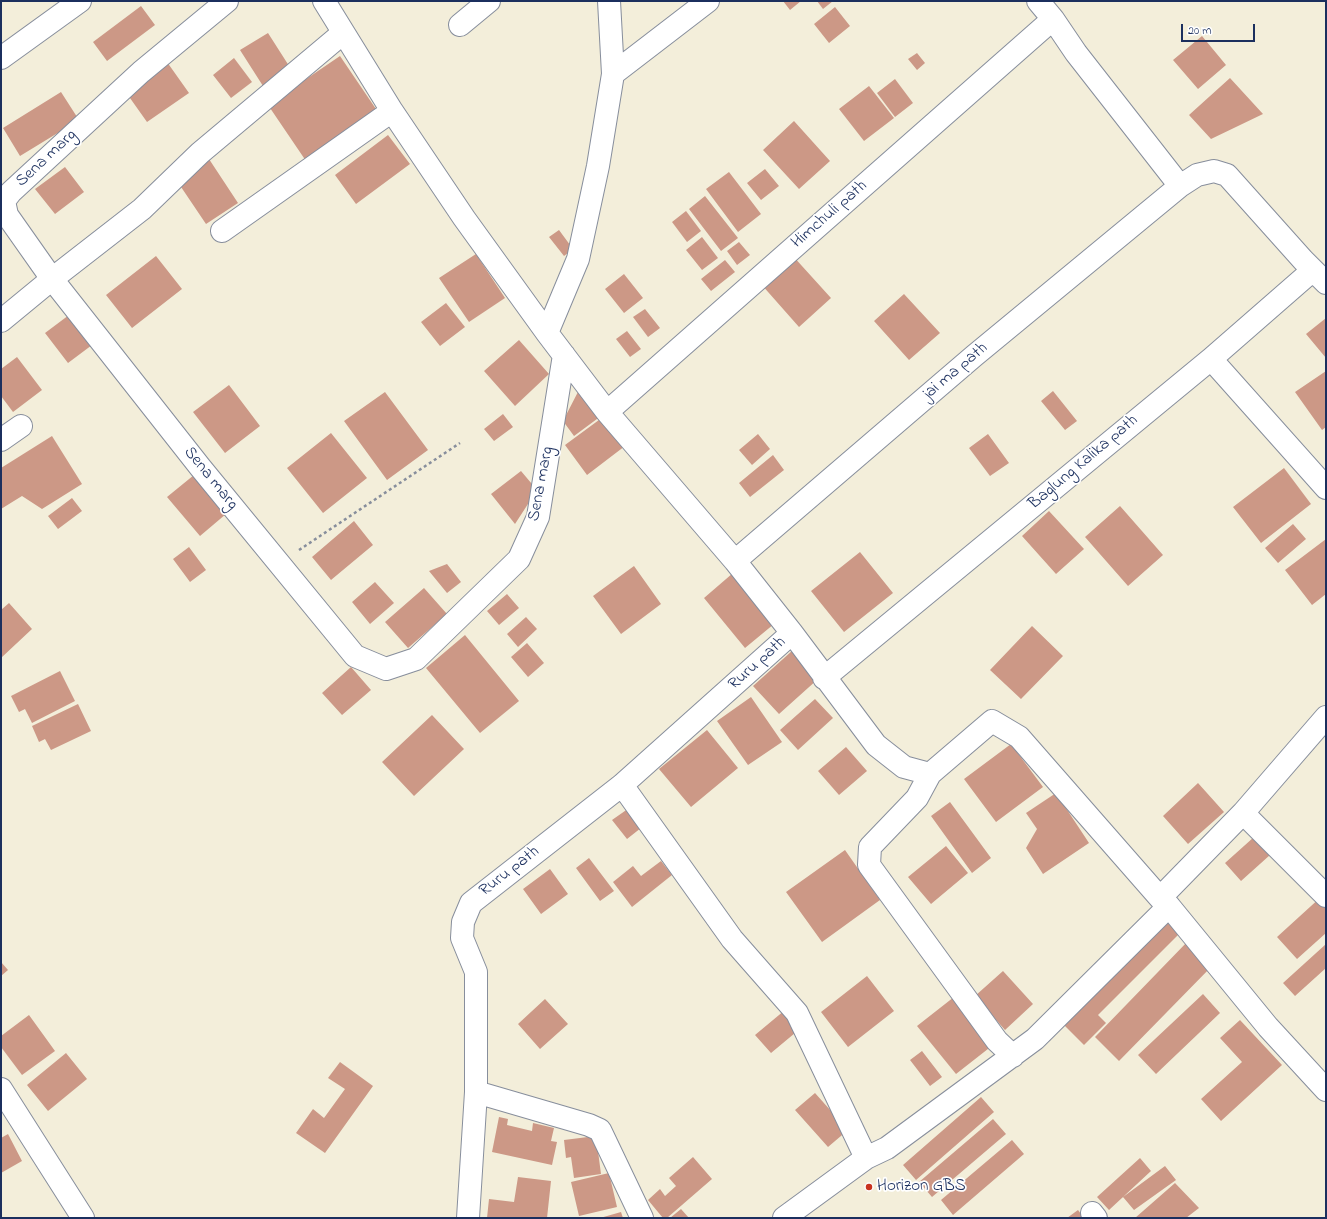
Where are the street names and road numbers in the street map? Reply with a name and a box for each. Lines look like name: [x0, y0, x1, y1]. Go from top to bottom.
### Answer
street label: Sena marg: [12, 126, 82, 192]
street label: Himchuli path: [788, 177, 872, 253]
street label: jai ma path: [919, 339, 993, 405]
street label: Baglung Kalika path: [1025, 411, 1143, 515]
street label: Sena marg: [178, 443, 242, 515]
street label: Sena marg: [525, 445, 559, 523]
street label: Ruru path: [725, 633, 791, 695]
street label: Ruru path: [476, 842, 544, 902]

